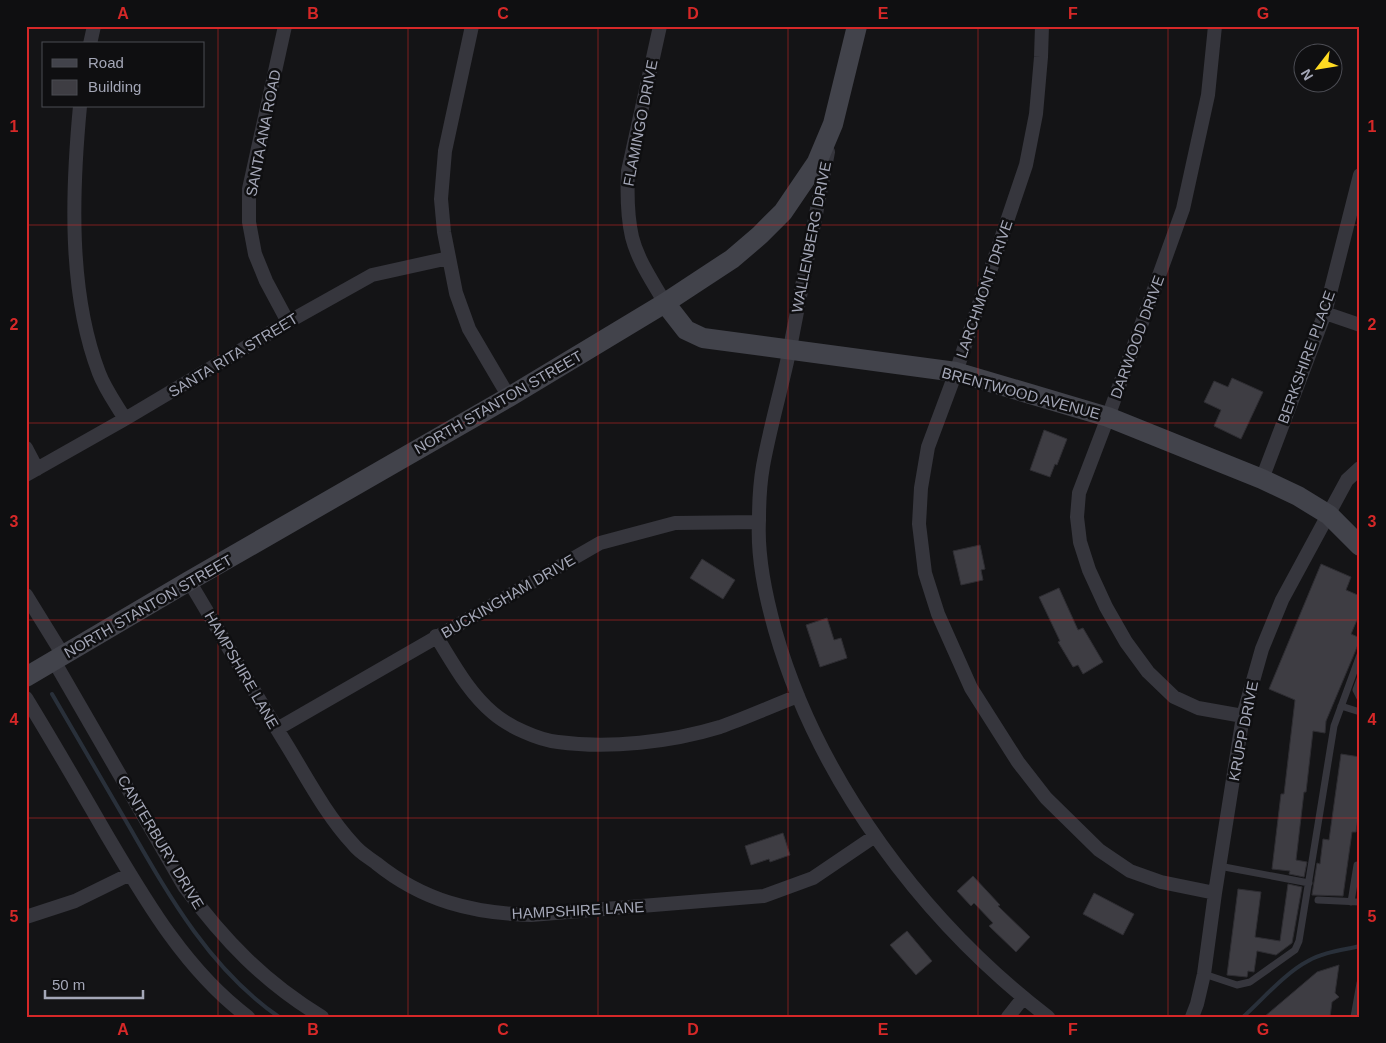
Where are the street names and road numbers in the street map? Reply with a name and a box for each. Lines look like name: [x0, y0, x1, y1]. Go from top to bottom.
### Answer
street label: FLAMINGO DRIVE: [619, 58, 661, 188]
street label: SANTA ANA ROAD: [242, 68, 284, 198]
street label: WALLENBERG DRIVE: [788, 160, 834, 314]
street label: LARCHMONT DRIVE: [952, 218, 1016, 360]
street label: DARWOOD DRIVE: [1107, 273, 1167, 401]
street label: BERKSHIRE PLACE: [1274, 288, 1338, 426]
street label: SANTA RITA STREET: [165, 310, 301, 400]
street label: NORTH STANTON STREET: [411, 347, 585, 457]
street label: BRENTWOOD AVENUE: [940, 364, 1102, 422]
street label: NORTH STANTON STREET: [61, 551, 235, 661]
street label: BUCKINGHAM DRIVE: [438, 551, 578, 641]
street label: HAMPSHIRE LANE: [202, 608, 282, 732]
street label: KRUPP DRIVE: [1225, 680, 1261, 782]
street label: CANTERBURY DRIVE: [114, 772, 208, 912]
street label: HAMPSHIRE LANE: [511, 898, 645, 922]

